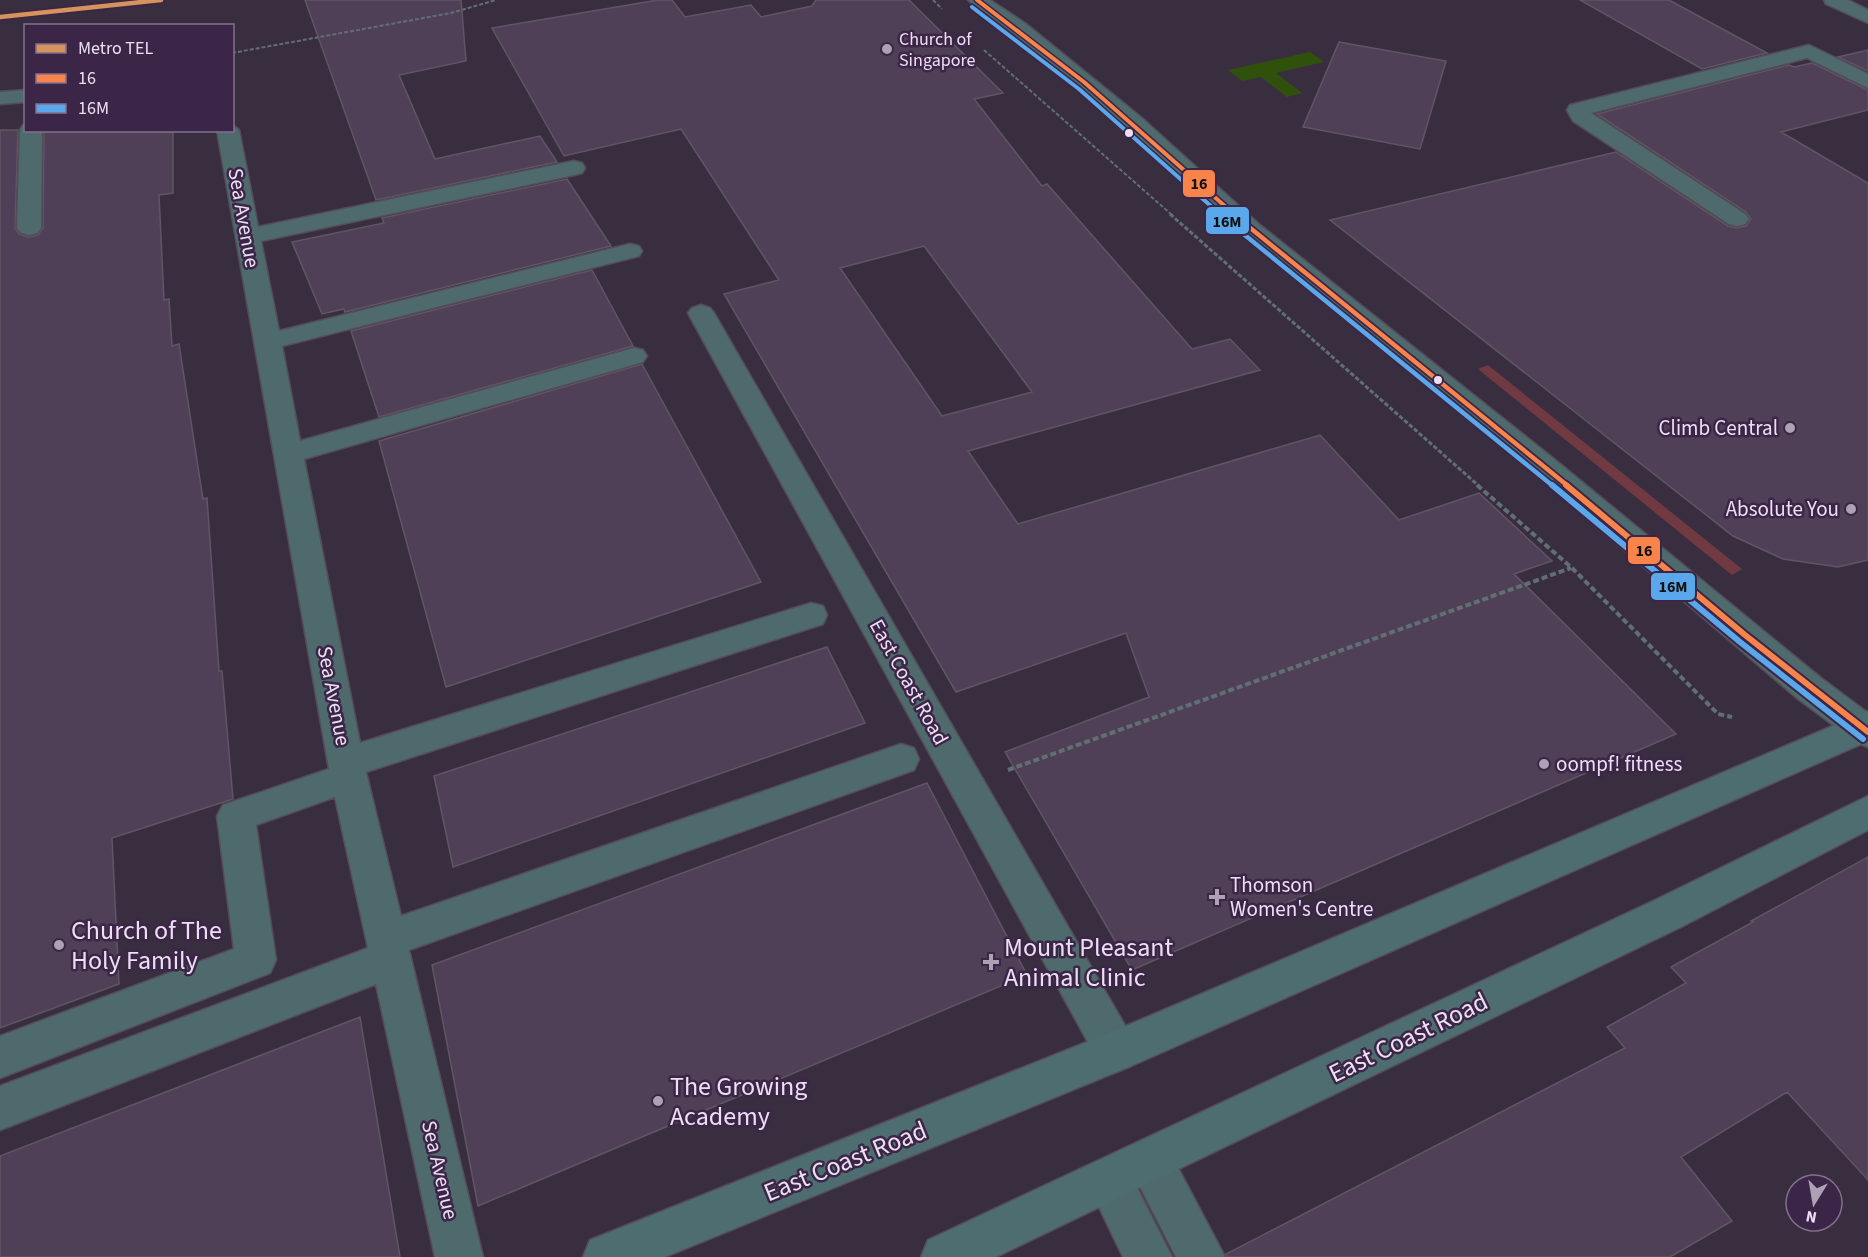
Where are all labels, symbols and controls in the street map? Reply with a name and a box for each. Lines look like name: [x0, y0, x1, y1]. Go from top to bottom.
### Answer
legend: [24, 24, 234, 132]
place label: Church of Singapore: [899, 27, 976, 73]
text: Metro TEL: [78, 36, 153, 61]
marker: Church of Singapore: [880, 42, 894, 56]
text: 16: [78, 66, 96, 91]
text: 16M: [78, 96, 109, 121]
unlabelled marker: [1123, 127, 1135, 139]
street label: Sea Avenue: [220, 166, 268, 270]
line badge: 16: [1182, 169, 1216, 198]
text: 16: [1191, 173, 1207, 195]
line badge: 16M: [1205, 206, 1250, 235]
text: 16M: [1212, 211, 1242, 233]
unlabelled marker: [1432, 374, 1444, 386]
place label: Climb Central: [1659, 413, 1778, 443]
marker: Climb Central: [1783, 421, 1797, 435]
place label: Absolute You: [1726, 494, 1839, 524]
marker: Absolute You: [1844, 502, 1858, 516]
line badge: 16: [1627, 536, 1661, 565]
text: 16: [1636, 540, 1652, 562]
line badge: 16M: [1650, 572, 1696, 601]
text: 16M: [1658, 576, 1688, 598]
street label: East Coast Road: [862, 614, 956, 750]
street label: Sea Avenue: [310, 644, 358, 748]
place label: oompf! fitness: [1556, 749, 1683, 779]
marker: oompf! fitness: [1537, 757, 1551, 771]
place label: Thomson Women's Centre: [1230, 870, 1374, 924]
marker: Thomson Women's Centre: [1208, 888, 1226, 906]
place label: Church of The Holy Family: [71, 912, 222, 979]
place label: Mount Pleasant Animal Clinic: [1004, 929, 1174, 996]
marker: Church of The Holy Family: [52, 938, 66, 952]
marker: Mount Pleasant Animal Clinic: [982, 953, 1000, 971]
street label: East Coast Road: [1322, 983, 1494, 1092]
place label: The Growing Academy: [670, 1068, 807, 1135]
marker: The Growing Academy: [651, 1094, 665, 1108]
street label: East Coast Road: [758, 1112, 932, 1211]
street label: Sea Avenue: [414, 1117, 466, 1223]
north arrow: [1784, 1173, 1844, 1233]
text: N: [1804, 1205, 1819, 1229]

